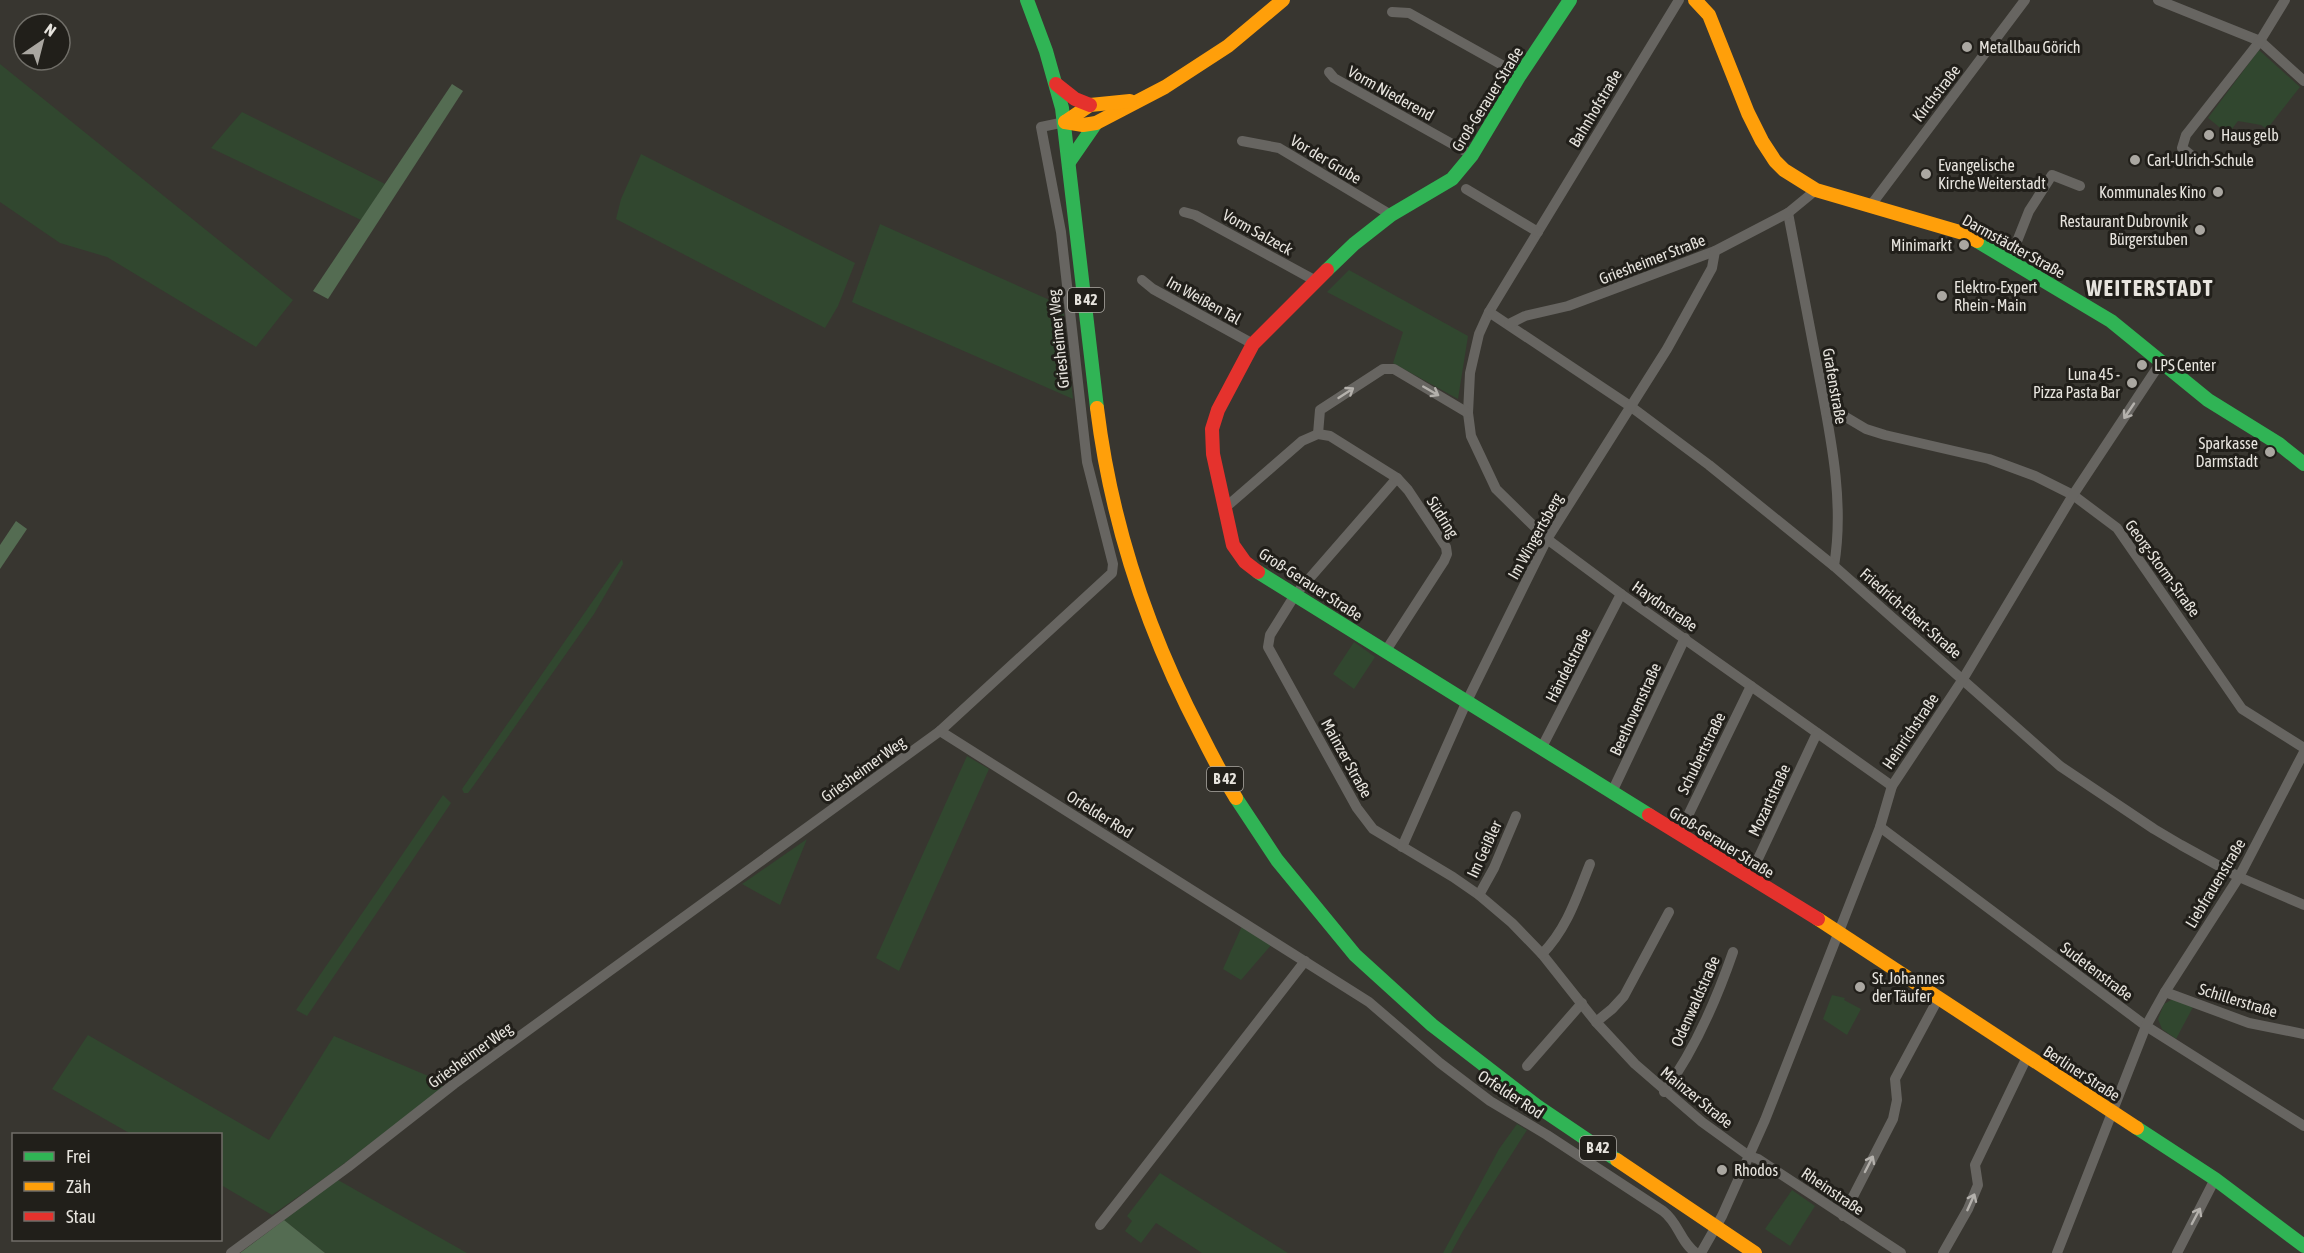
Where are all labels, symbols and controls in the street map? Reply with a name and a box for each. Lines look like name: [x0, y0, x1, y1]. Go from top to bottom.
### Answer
north arrow: [12, 12, 72, 72]
text: N: [42, 20, 60, 40]
place label: Metallbau Görich: [1979, 38, 2081, 56]
marker: Metallbau Görich: [1960, 40, 1974, 54]
street label: Groß-Gerauer Straße: [1448, 43, 1526, 155]
street label: Kirchstraße: [1908, 61, 1964, 125]
street label: Vorm Niederend: [1345, 62, 1437, 124]
street label: Bahnhofstraße: [1565, 66, 1625, 150]
place label: Haus gelb: [2221, 126, 2279, 145]
marker: Haus gelb: [2202, 128, 2216, 142]
street label: Vor der Grube: [1287, 131, 1365, 187]
place label: Carl-Ulrich-Schule: [2147, 151, 2254, 169]
marker: Carl-Ulrich-Schule: [2128, 153, 2142, 167]
place label: Evangelische Kirche Weiterstadt: [1938, 156, 2046, 192]
marker: Evangelische Kirche Weiterstadt: [1919, 167, 1933, 181]
place label: Kommunales Kino: [2099, 183, 2206, 201]
marker: Kommunales Kino: [2211, 185, 2225, 199]
street label: Vorm Salzeck: [1220, 205, 1296, 259]
street label: Darmstädter Straße: [1960, 210, 2068, 282]
place label: Restaurant Dubrovnik Bürgerstuben: [2059, 212, 2188, 249]
marker: Restaurant Dubrovnik Bürgerstuben: [2193, 223, 2207, 237]
street label: Griesheimer Straße: [1596, 231, 1708, 287]
place label: Minimarkt: [1891, 236, 1952, 254]
marker: Minimarkt: [1957, 238, 1971, 252]
street label: Im Weißen Tal: [1164, 272, 1245, 328]
district label: WEITERSTADT: [2085, 275, 2214, 301]
place label: Elektro-Expert Rhein - Main: [1954, 278, 2038, 314]
street label: Griesheimer Weg: [1044, 288, 1073, 389]
road number: B 42: [1068, 288, 1104, 312]
marker: Elektro-Expert Rhein - Main: [1935, 289, 1949, 303]
street label: Grafenstraße: [1819, 347, 1851, 425]
place label: LPS Center: [2154, 356, 2216, 374]
marker: LPS Center: [2135, 358, 2149, 372]
place label: Luna 45 - Pizza Pasta Bar: [2033, 365, 2120, 401]
marker: Luna 45 - Pizza Pasta Bar: [2125, 376, 2139, 390]
one-way arrow: [1422, 385, 1439, 397]
one-way arrow: [1338, 387, 1354, 399]
one-way arrow: [2122, 402, 2135, 419]
place label: Sparkasse Darmstadt: [2195, 434, 2258, 470]
marker: Sparkasse Darmstadt: [2263, 445, 2277, 459]
street label: Im Wingertsberg: [1504, 490, 1567, 583]
street label: Südring: [1423, 493, 1463, 542]
street label: Georg-Storm-Straße: [2121, 516, 2204, 620]
street label: Groß-Gerauer Straße: [1256, 544, 1366, 624]
street label: Friedrich-Ebert-Straße: [1857, 564, 1965, 662]
street label: Haydnstraße: [1628, 577, 1701, 636]
street label: Händelstraße: [1542, 625, 1594, 705]
street label: Beethovenstraße: [1606, 660, 1664, 758]
street label: Heinrichstraße: [1878, 690, 1942, 772]
street label: Schubertstraße: [1673, 709, 1729, 797]
street label: Mainzer Straße: [1318, 715, 1376, 801]
street label: Griesheimer Weg: [817, 732, 909, 806]
street label: Mozartstraße: [1744, 761, 1794, 839]
road number: B 42: [1207, 767, 1243, 791]
street label: Orfelder Rod: [1064, 787, 1136, 841]
street label: Groß-Gerauer Straße: [1666, 803, 1778, 881]
street label: Im Geißler: [1463, 817, 1505, 880]
street label: Liebfrauenstraße: [2181, 835, 2249, 931]
street label: Sudetenstraße: [2057, 938, 2137, 1004]
street label: Odenwaldstraße: [1667, 953, 1723, 1049]
place label: St. Johannes der Täufer: [1872, 969, 1945, 1005]
marker: St. Johannes der Täufer: [1853, 980, 1867, 994]
street label: Schillerstraße: [2197, 980, 2279, 1020]
street label: Griesheimer Weg: [424, 1018, 516, 1092]
street label: Berliner Straße: [2040, 1042, 2124, 1104]
street label: Mainzer Straße: [1657, 1063, 1737, 1131]
street label: Orfelder Rod: [1475, 1066, 1547, 1122]
legend: [12, 1133, 222, 1241]
road number: B 42: [1580, 1136, 1616, 1160]
text: Frei: [66, 1146, 91, 1167]
one-way arrow: [1864, 1155, 1876, 1173]
place label: Rhodos: [1734, 1161, 1778, 1179]
marker: Rhodos: [1715, 1163, 1729, 1177]
street label: Rheinstraße: [1798, 1164, 1868, 1218]
text: Zäh: [66, 1176, 91, 1197]
one-way arrow: [1966, 1193, 1977, 1211]
text: Stau: [66, 1206, 96, 1227]
one-way arrow: [2190, 1208, 2202, 1225]

